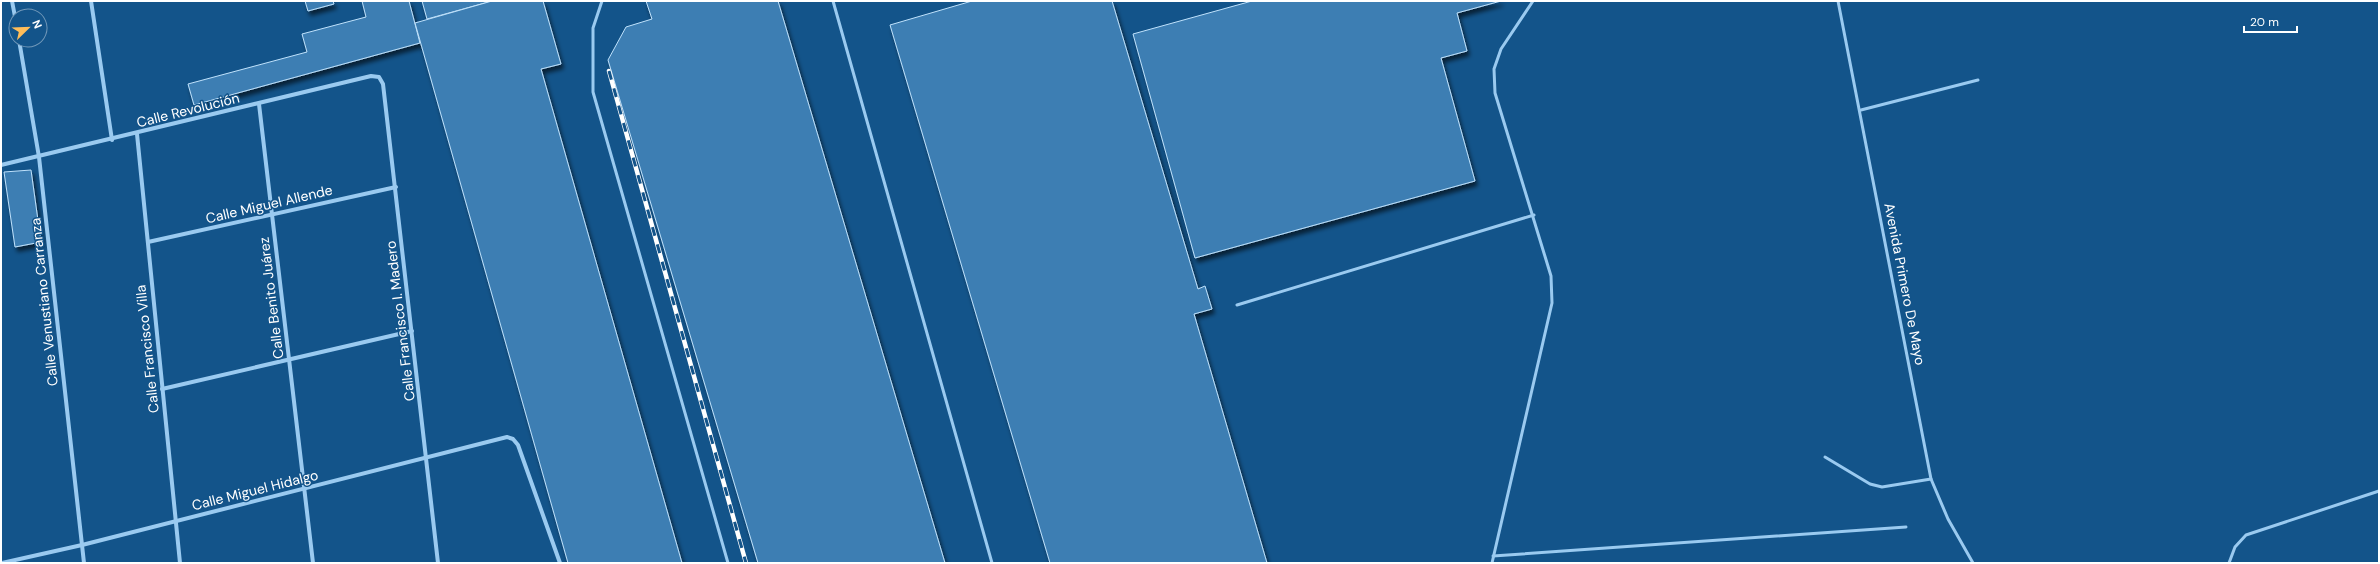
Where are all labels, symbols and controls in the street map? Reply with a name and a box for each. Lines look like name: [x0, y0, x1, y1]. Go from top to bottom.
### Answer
north arrow: [8, 8, 48, 48]
scale bar: [2244, 8, 2297, 34]
text: 20 m: [2250, 14, 2279, 30]
text: N: [29, 18, 45, 31]
street label: Calle Revolución: [135, 89, 241, 131]
street label: Calle Miguel Allende: [204, 181, 334, 227]
street label: Avenida Primero De Mayo: [1880, 201, 1930, 367]
street label: Calle Venustiano Carranza: [26, 217, 62, 387]
street label: Calle Benito Juárez: [255, 236, 287, 360]
street label: Calle Francisco I. Madero: [381, 240, 419, 402]
street label: Calle Francisco Villa: [131, 284, 163, 414]
street label: Calle Miguel Hidalgo: [190, 466, 320, 514]

